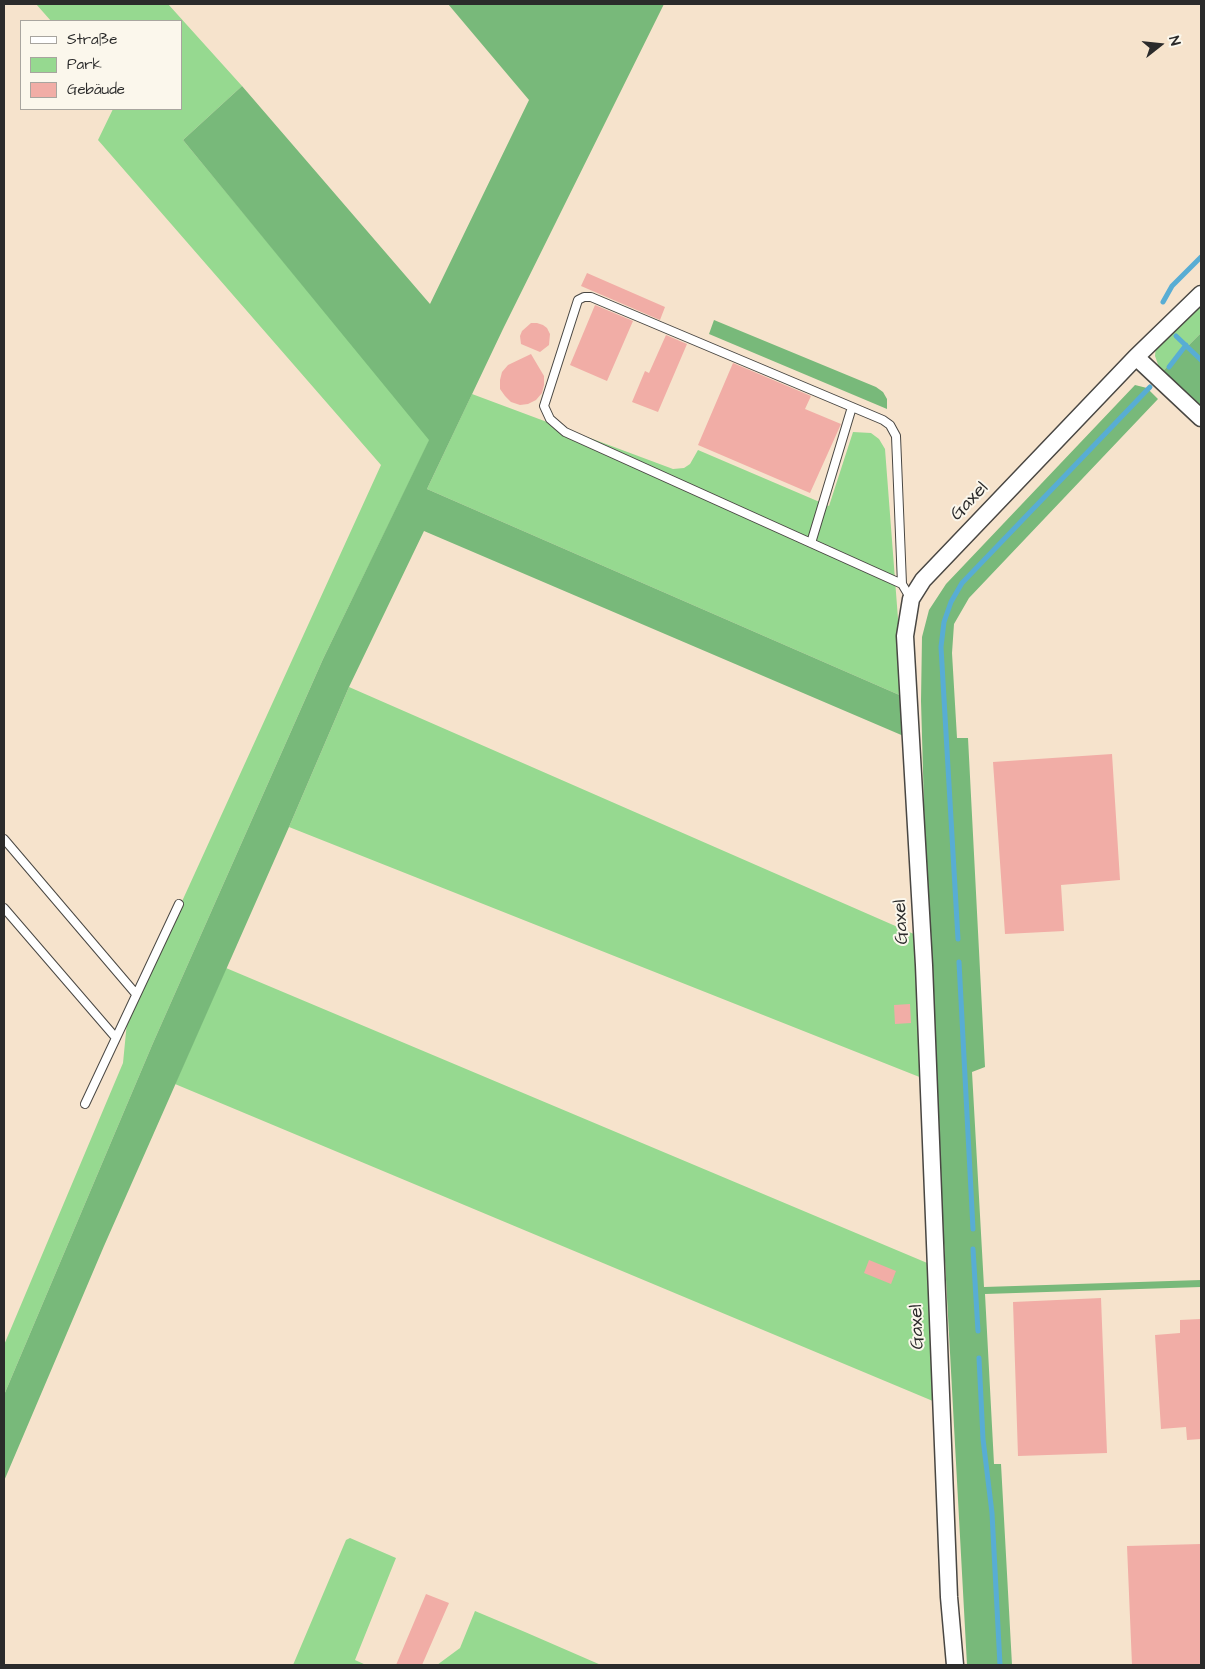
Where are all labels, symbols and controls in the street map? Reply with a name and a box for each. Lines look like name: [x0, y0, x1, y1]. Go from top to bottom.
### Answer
legend: [20, 20, 182, 110]
north arrow: [1135, 20, 1185, 70]
text: Straße: [67, 29, 117, 50]
text: N: [1164, 34, 1185, 48]
text: Park: [67, 54, 102, 75]
text: Gebäude: [67, 79, 125, 100]
street label: Gaxel: [946, 478, 994, 526]
street label: Gaxel: [889, 899, 915, 945]
street label: Gaxel: [906, 1304, 930, 1350]

